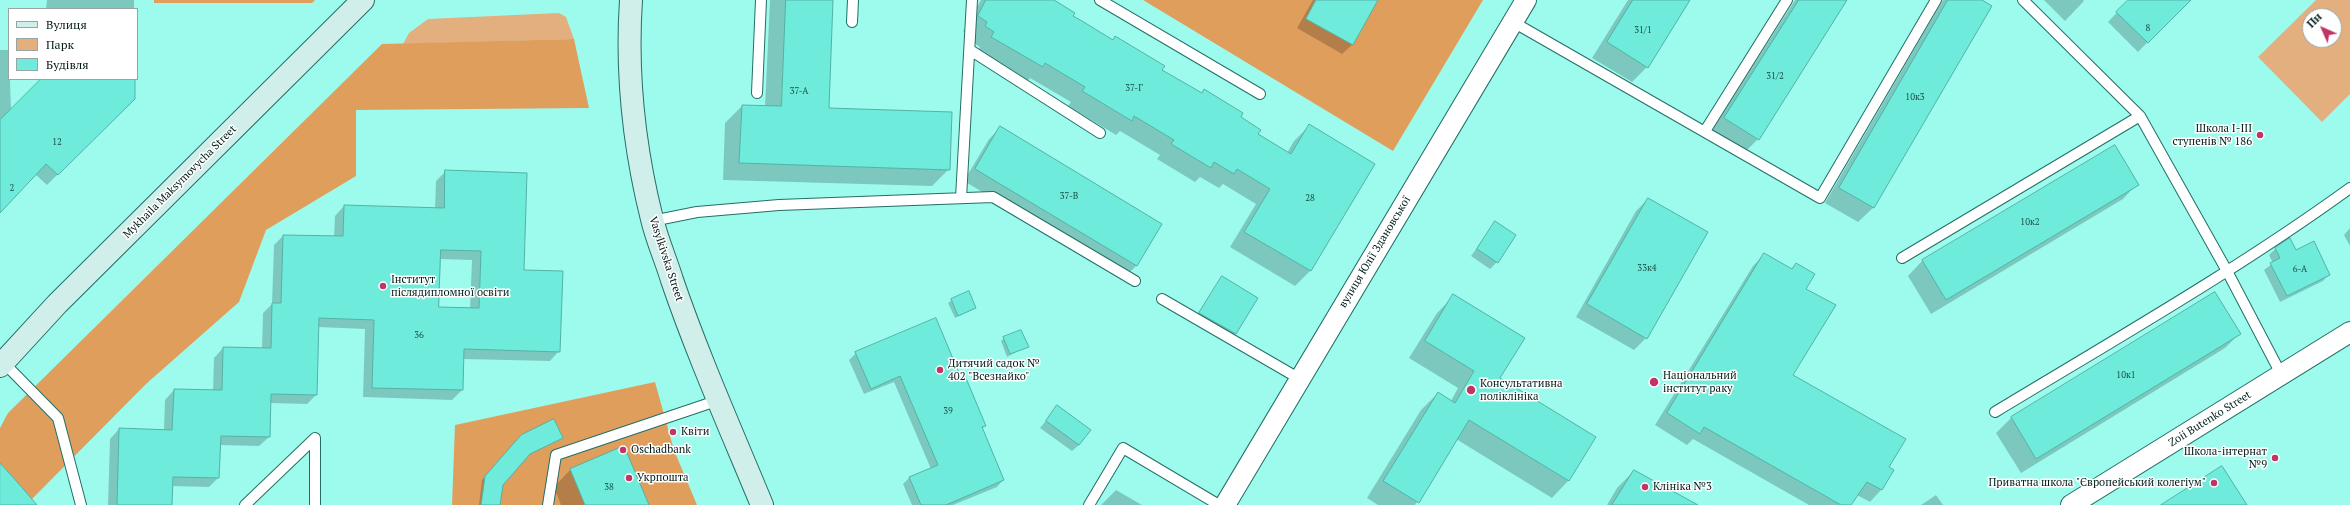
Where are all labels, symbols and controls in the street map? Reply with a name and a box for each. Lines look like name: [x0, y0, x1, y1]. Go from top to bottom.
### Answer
legend: [8, 8, 138, 80]
north arrow: [2302, 8, 2342, 48]
text: Пн: [2304, 10, 2325, 31]
text: Вулиця: [46, 17, 87, 32]
house number: 8: [2146, 23, 2150, 33]
house number: 31/1: [1634, 25, 1652, 35]
text: Парк: [46, 37, 74, 52]
text: Будівля: [46, 57, 89, 72]
house number: 31/2: [1766, 71, 1784, 81]
house number: 37-Г: [1125, 83, 1143, 93]
house number: 37-А: [790, 86, 808, 96]
house number: 10к3: [1905, 92, 1925, 102]
place label: Школа І-ІІІ ступенів № 186: [2173, 122, 2252, 148]
street label: Mykhaila Maksymovycha Street: [121, 123, 239, 241]
marker: Школа І-ІІІ ступенів № 186: [2255, 130, 2265, 140]
house number: 12: [52, 137, 62, 147]
house number: 2: [10, 183, 14, 193]
house number: 37-В: [1060, 191, 1078, 201]
house number: 28: [1305, 193, 1315, 203]
street label: вулиця Юлії Здановської: [1336, 194, 1414, 310]
street label: Vasylkivska Street: [646, 215, 686, 303]
house number: 10к2: [2020, 217, 2040, 227]
house number: 33к4: [1637, 263, 1657, 273]
house number: 6-А: [2293, 264, 2307, 274]
place label: Інститут післядипломної освіти: [391, 273, 509, 299]
marker: Інститут післядипломної освіти: [378, 281, 388, 291]
house number: 36: [414, 330, 424, 340]
place label: Дитячий садок № 402 "Всезнайко": [948, 357, 1040, 383]
marker: Дитячий садок № 402 "Всезнайко": [935, 365, 945, 375]
place label: Національний інститут раку: [1663, 369, 1737, 395]
house number: 10к1: [2116, 370, 2136, 380]
marker: Національний інститут раку: [1648, 376, 1660, 388]
place label: Консультативна поліклініка: [1480, 377, 1562, 403]
marker: Консультативна поліклініка: [1465, 384, 1477, 396]
street label: Zoii Butenko Street: [2166, 388, 2254, 450]
house number: 39: [943, 406, 953, 416]
place label: Квіти: [681, 425, 709, 439]
marker: Квіти: [668, 427, 678, 437]
place label: Oschadbank: [631, 443, 691, 457]
marker: Oschadbank: [618, 445, 628, 455]
place label: Школа-інтернат №9: [2184, 445, 2267, 471]
marker: Школа-інтернат №9: [2270, 453, 2280, 463]
place label: Укрпошта: [637, 471, 689, 485]
marker: Укрпошта: [624, 473, 634, 483]
place label: Приватна школа "Європейський колегіум": [1988, 476, 2206, 490]
marker: Приватна школа "Європейський колегіум": [2209, 478, 2219, 488]
place label: Клініка №3: [1653, 480, 1712, 494]
house number: 38: [604, 482, 614, 492]
marker: Клініка №3: [1640, 482, 1650, 492]

